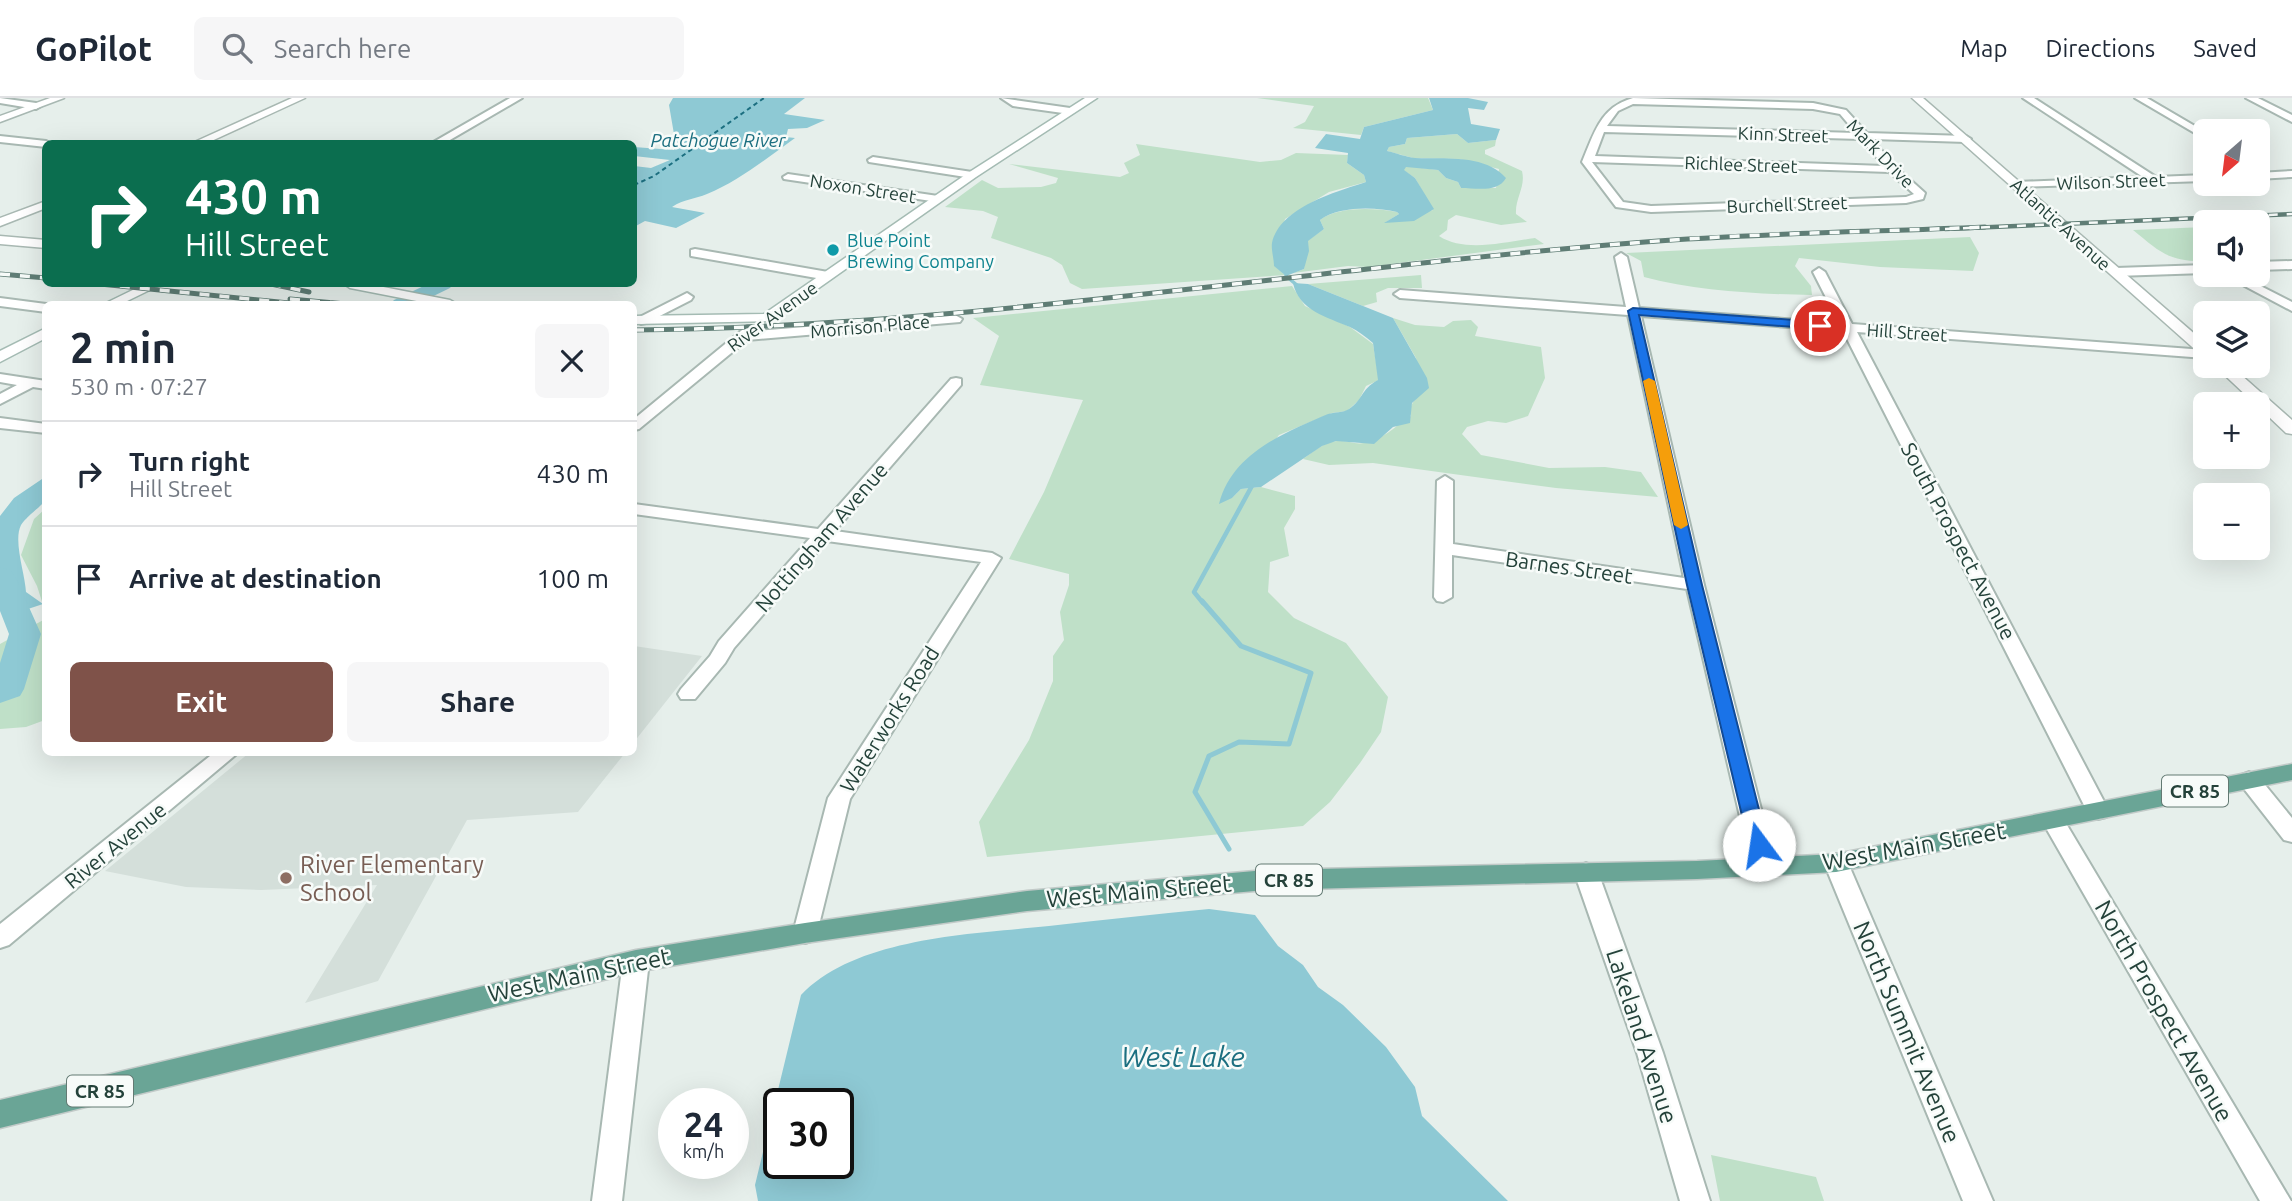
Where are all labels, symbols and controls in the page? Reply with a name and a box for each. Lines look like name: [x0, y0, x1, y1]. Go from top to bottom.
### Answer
search box: [194, 17, 684, 80]
icon: search: [218, 29, 256, 67]
text: GoPilot: [35, 30, 152, 67]
text: Search here: [274, 34, 411, 63]
text: Map: [1960, 35, 2007, 62]
text: Directions: [2045, 35, 2155, 62]
text: Saved: [2193, 35, 2257, 62]
street label: Mark Drive: [1843, 115, 1919, 191]
north arrow: [2193, 119, 2270, 196]
map controls: [2193, 119, 2270, 560]
street label: Kinn Street: [1737, 122, 1829, 146]
water label: Patchogue River: [650, 129, 786, 151]
street label: Richlee Street: [1684, 152, 1798, 176]
icon: right: [70, 168, 161, 259]
text: 430 m: [185, 168, 322, 223]
street label: Wilson Street: [2056, 169, 2166, 193]
street label: Noxon Street: [808, 170, 918, 206]
street label: Atlantic Avenue: [2007, 174, 2115, 274]
street label: Burchell Street: [1726, 192, 1848, 216]
button: sound: [2193, 210, 2270, 287]
text: Hill Street: [185, 226, 329, 262]
place label: Blue Point Brewing Company: [847, 230, 994, 271]
marker: Blue Point Brewing Company: [825, 242, 841, 258]
street label: River Avenue: [723, 277, 821, 355]
pin: [1790, 296, 1850, 356]
button: layers: [2193, 301, 2270, 378]
icon: arrive: [1801, 307, 1839, 345]
street label: Morrison Place: [809, 311, 931, 341]
street label: Hill Street: [1866, 319, 1948, 345]
text: 2 min: [70, 324, 176, 371]
button: close: [535, 324, 609, 398]
text: 530 m · 07:27: [70, 374, 208, 399]
button: +: [2193, 392, 2270, 469]
street label: South Prospect Avenue: [1897, 438, 2021, 644]
text: Turn right: [129, 447, 250, 476]
icon: right: [70, 455, 108, 493]
street label: Nottingham Avenue: [750, 458, 892, 616]
text: 430 m: [537, 459, 609, 488]
text: Hill Street: [129, 476, 232, 501]
button: −: [2193, 483, 2270, 560]
street label: Barnes Street: [1504, 546, 1634, 588]
icon: arrive: [70, 560, 108, 598]
text: Arrive at destination: [129, 564, 382, 593]
text: 100 m: [537, 564, 609, 593]
street label: Waterworks Road: [834, 642, 944, 796]
button: Exit: [70, 662, 333, 742]
button: Share: [347, 662, 609, 742]
road number: CR 85: [2162, 776, 2228, 806]
street label: River Avenue: [59, 797, 171, 893]
position arrow: [1722, 808, 1796, 882]
street label: West Main Street: [1820, 816, 2008, 875]
place label: River Elementary School: [300, 851, 484, 906]
road number: CR 85: [1256, 864, 1322, 895]
street label: West Main Street: [1045, 869, 1233, 913]
marker: River Elementary School: [278, 870, 294, 886]
street label: North Prospect Avenue: [2090, 896, 2238, 1126]
street label: North Summit Avenue: [1848, 917, 1966, 1147]
street label: West Main Street: [485, 942, 673, 1008]
street label: Lakeland Avenue: [1601, 945, 1683, 1127]
water label: West Lake: [1121, 1041, 1245, 1072]
road number: CR 85: [67, 1076, 133, 1107]
speed limit sign: 30: [763, 1088, 854, 1179]
text: 24: [684, 1104, 723, 1144]
text: km/h: [683, 1141, 724, 1161]

